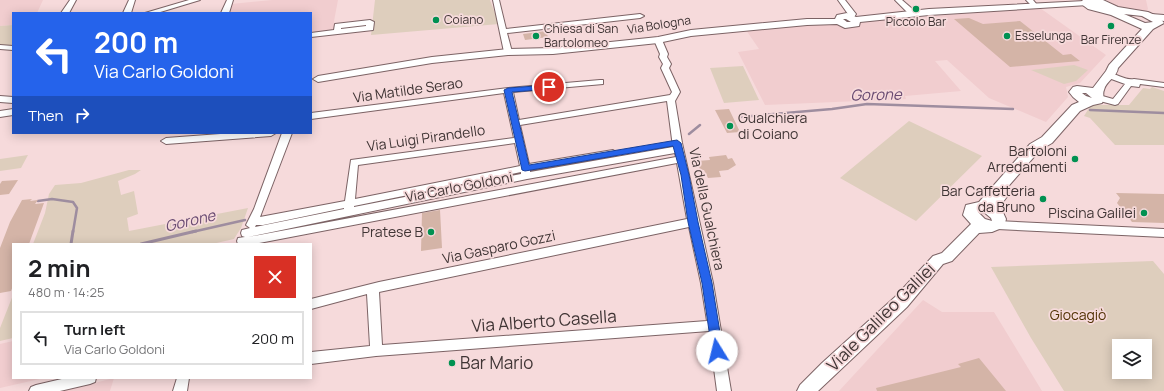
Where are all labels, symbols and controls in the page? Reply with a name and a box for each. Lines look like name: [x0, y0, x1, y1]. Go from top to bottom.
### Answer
marker: Piccolo Bar: [911, 4, 921, 14]
place label: Coiano: [444, 11, 483, 28]
street label: Via Bologna: [626, 11, 692, 38]
place label: Piccolo Bar: [886, 13, 947, 30]
marker: Coiano: [431, 15, 441, 25]
place label: Chiesa di San Bartolomeo: [544, 20, 618, 51]
marker: Bar Firenze: [1106, 21, 1116, 31]
text: 200 m: [94, 23, 178, 61]
place label: Esselunga: [1015, 27, 1072, 44]
icon: left: [28, 28, 80, 80]
marker: Chiesa di San Bartolomeo: [531, 31, 541, 41]
marker: Esselunga: [1002, 31, 1012, 41]
place label: Bar Firenze: [1081, 31, 1141, 48]
text: Via Carlo Goldoni: [94, 59, 234, 83]
pin: [532, 70, 566, 104]
street label: Via Matilde Serao: [352, 72, 464, 107]
icon: arrive: [538, 76, 560, 98]
water label: Gorone: [850, 84, 903, 105]
icon: right: [71, 104, 93, 126]
text: Then: [28, 105, 63, 126]
place label: Gualchiera di Coiano: [738, 108, 807, 143]
street label: Via Luigi Pirandello: [366, 120, 486, 155]
marker: Gualchiera di Coiano: [725, 121, 735, 131]
place label: Bartoloni Arredamenti: [987, 141, 1067, 176]
street label: Via della Gualchiera: [685, 146, 730, 272]
marker: Bartoloni Arredamenti: [1070, 154, 1080, 164]
street label: Via Carlo Goldoni: [404, 167, 514, 206]
place label: Bar Caffetteria da Bruno: [941, 181, 1035, 216]
marker: Bar Caffetteria da Bruno: [1038, 194, 1048, 204]
place label: Piscina Galilei: [1048, 203, 1136, 222]
water label: Gorone: [163, 204, 218, 237]
marker: Piscina Galilei: [1139, 208, 1149, 218]
place label: Pratese B: [362, 222, 423, 241]
street label: Via Gasparo Gozzi: [441, 225, 557, 268]
marker: Pratese B: [426, 227, 436, 237]
text: 2 min: [28, 251, 90, 284]
button: close: [254, 256, 296, 298]
street label: Viale Galileo Galilei: [821, 257, 940, 376]
text: 480 m · 14:25: [28, 283, 104, 301]
street label: Via Alberto Casella: [471, 304, 617, 337]
park label: Giocagiò: [1050, 305, 1106, 324]
text: Turn left: [64, 319, 126, 340]
icon: left: [30, 327, 52, 349]
text: 200 m: [251, 328, 294, 349]
position arrow: [696, 330, 738, 372]
map controls: [1112, 339, 1152, 379]
button: layers: [1112, 339, 1152, 379]
text: Via Carlo Goldoni: [64, 340, 165, 358]
place label: Bar Mario: [460, 351, 533, 374]
marker: Bar Mario: [447, 358, 457, 368]

